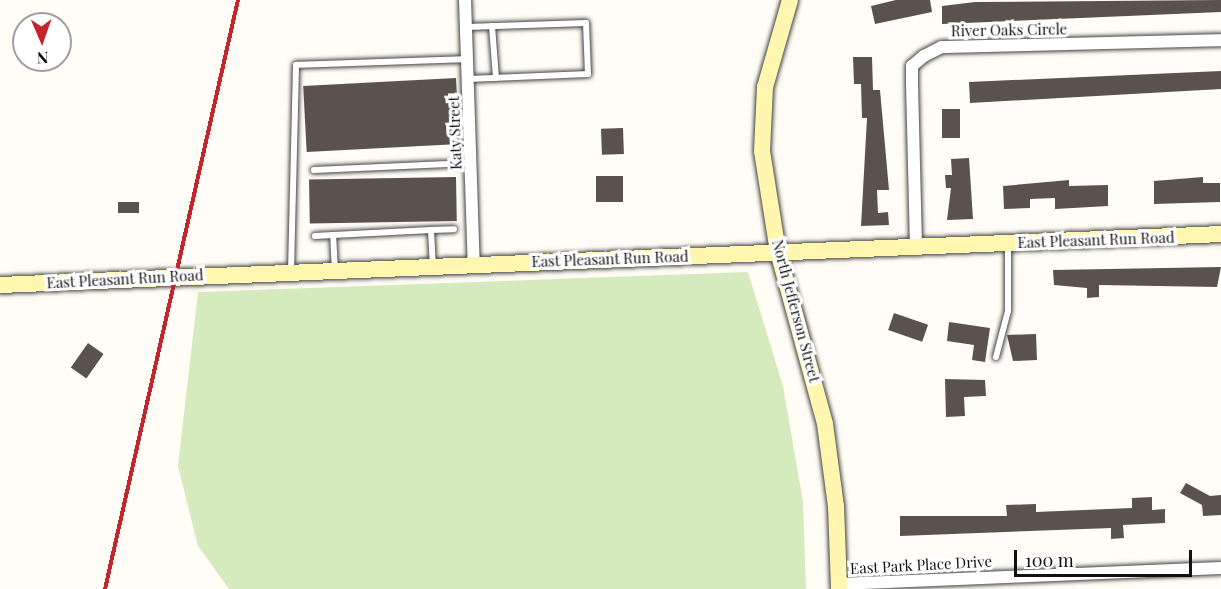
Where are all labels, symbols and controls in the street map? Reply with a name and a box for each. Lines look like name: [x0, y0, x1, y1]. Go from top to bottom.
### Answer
north arrow: [12, 12, 72, 72]
street label: River Oaks Circle: [951, 20, 1067, 40]
text: N: [36, 48, 49, 69]
street label: Katy Street: [445, 96, 465, 170]
street label: East Pleasant Run Road: [1017, 228, 1175, 252]
street label: North Jefferson Street: [768, 238, 824, 384]
street label: East Pleasant Run Road: [531, 247, 689, 271]
street label: East Pleasant Run Road: [46, 266, 204, 292]
scale bar: [1017, 538, 1196, 576]
text: 100 m: [1025, 548, 1074, 572]
street label: East Park Place Drive: [849, 552, 993, 578]

